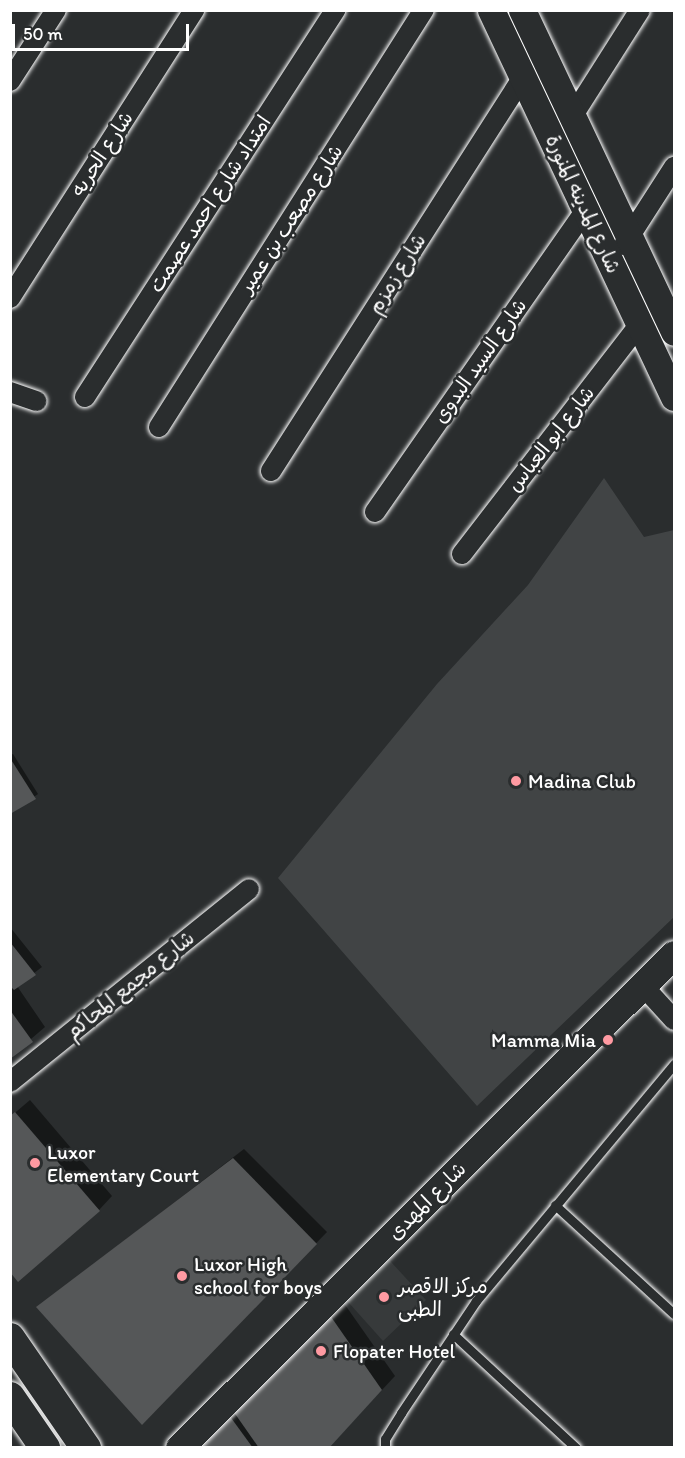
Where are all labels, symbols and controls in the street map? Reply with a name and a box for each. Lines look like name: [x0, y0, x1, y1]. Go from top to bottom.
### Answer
scale bar: [15, 12, 192, 50]
text: 50 m: [23, 23, 63, 45]
street label: شارع الحريه: [66, 107, 138, 201]
street label: امتداد شارع احمد عصمت: [144, 111, 276, 297]
street label: شارع المدينه المنورة: [540, 131, 626, 277]
street label: شارع مصعب بن عمير: [234, 140, 348, 298]
street label: شارع زمزم: [363, 230, 431, 318]
street label: شارع السيد البدوى: [428, 294, 532, 428]
street label: شارع ابو العباس: [502, 381, 600, 497]
place label: Madina Club: [528, 769, 636, 793]
marker: Madina Club: [509, 774, 523, 788]
street label: شارع مجمع المحاكم: [61, 926, 199, 1044]
place label: Mamma Mia: [492, 1028, 596, 1052]
marker: Mamma Mia: [601, 1033, 615, 1047]
place label: Luxor Elementary Court: [47, 1140, 199, 1187]
marker: Luxor Elementary Court: [28, 1156, 42, 1170]
street label: شارع المهدى: [383, 1157, 471, 1245]
place label: Luxor High school for boys: [194, 1252, 322, 1299]
marker: Luxor High school for boys: [175, 1269, 189, 1283]
place label: مركز الاقصر الطبى: [398, 1274, 488, 1321]
marker: مركز الاقصر الطبى: [375, 1288, 393, 1306]
place label: Flopater Hotel: [333, 1339, 455, 1363]
marker: Flopater Hotel: [314, 1344, 328, 1358]

